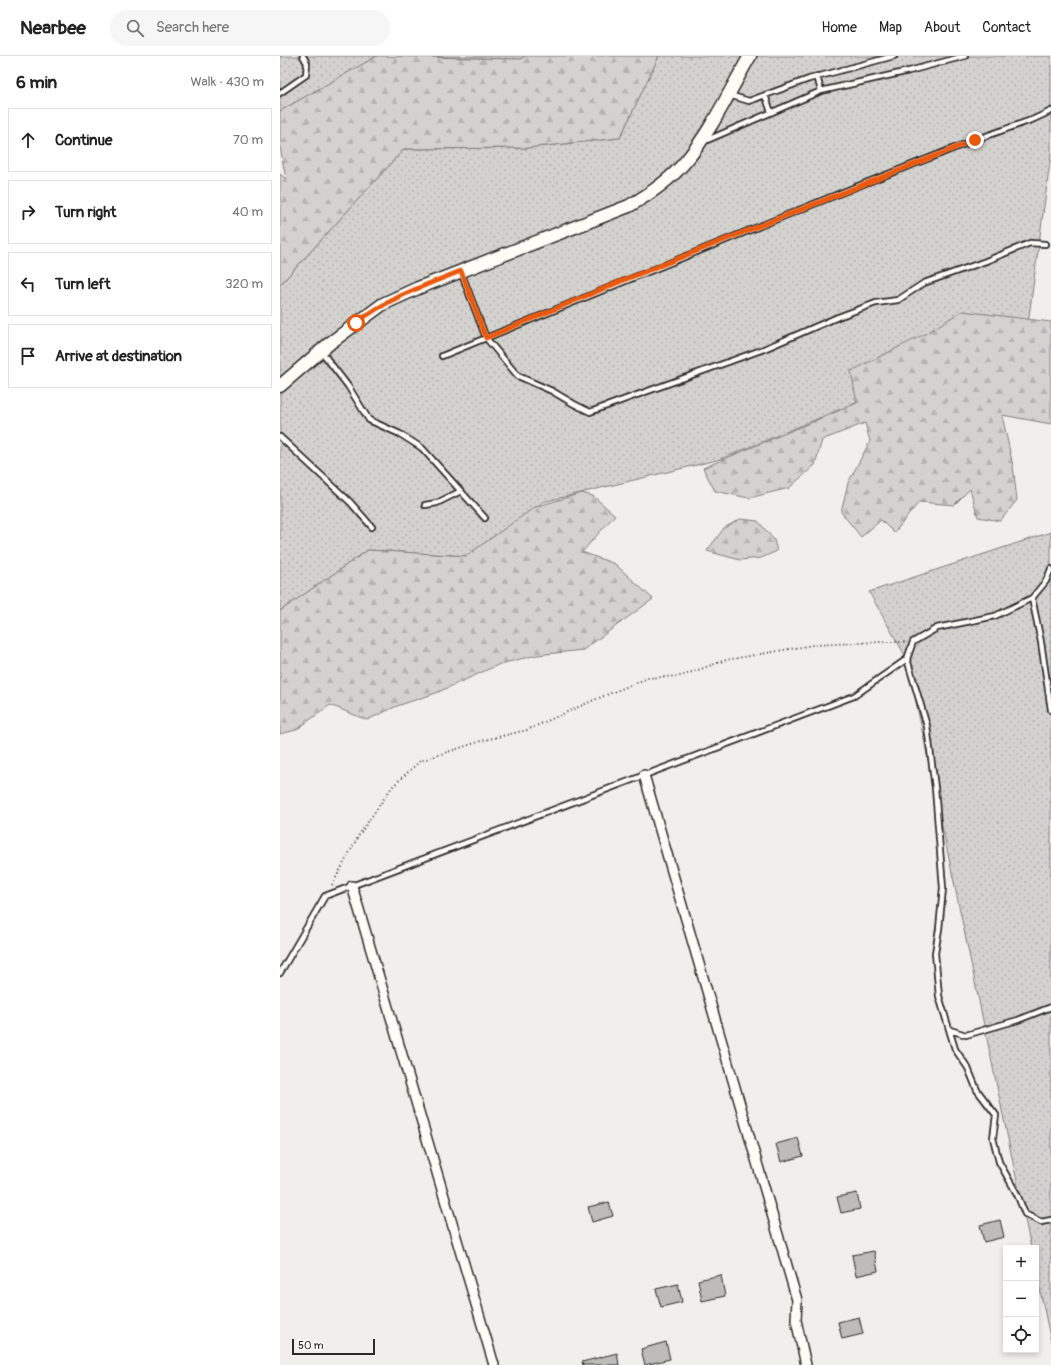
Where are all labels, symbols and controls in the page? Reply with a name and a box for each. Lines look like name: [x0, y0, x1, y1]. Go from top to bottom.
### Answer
search box: [110, 10, 390, 46]
text: Nearbee: [20, 16, 86, 40]
icon: search: [124, 17, 146, 39]
text: Search here: [156, 18, 229, 37]
text: Home: [822, 19, 857, 36]
text: Map: [879, 19, 902, 36]
text: About: [924, 19, 960, 36]
text: Contact: [982, 19, 1031, 36]
text: 6 min: [16, 72, 57, 93]
text: Walk · 430 m: [190, 74, 264, 90]
icon: ahead: [17, 129, 39, 151]
text: Continue: [55, 131, 113, 150]
route end: [966, 131, 984, 149]
text: 70 m: [233, 132, 263, 148]
icon: right: [17, 201, 39, 223]
text: Turn right: [55, 203, 116, 222]
text: 40 m: [232, 204, 263, 220]
icon: left: [17, 273, 39, 295]
text: Turn left: [55, 275, 111, 294]
text: 320 m: [225, 276, 263, 292]
route start: [347, 314, 365, 332]
icon: arrive: [17, 345, 39, 367]
text: Arrive at destination: [55, 347, 182, 366]
map controls: [1003, 1245, 1039, 1353]
button: +: [1003, 1245, 1039, 1281]
button: −: [1003, 1281, 1039, 1317]
button: locate: [1003, 1317, 1039, 1353]
scale bar: [292, 1337, 375, 1356]
text: 50 m: [298, 1339, 324, 1352]

